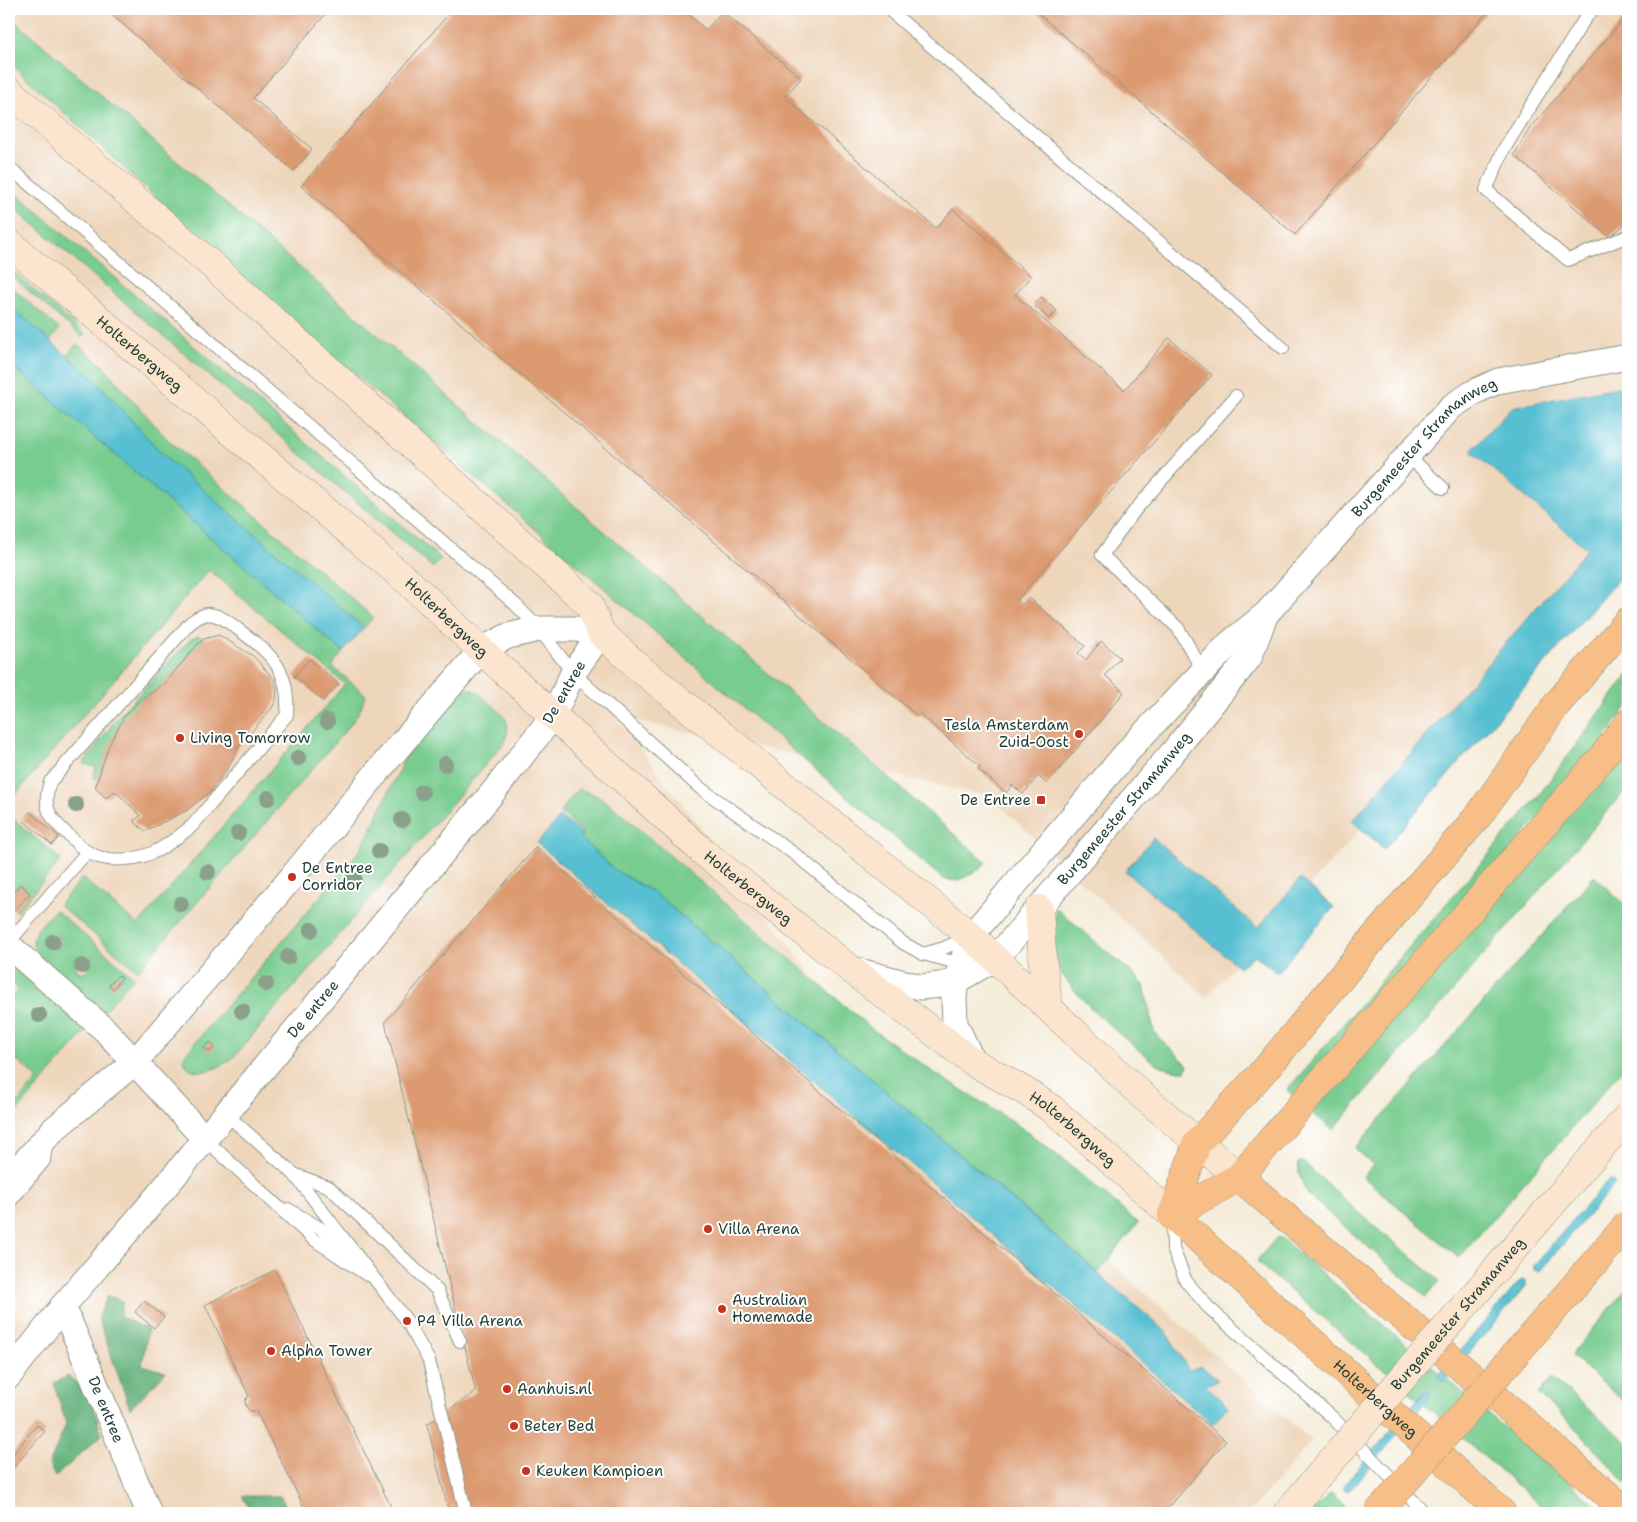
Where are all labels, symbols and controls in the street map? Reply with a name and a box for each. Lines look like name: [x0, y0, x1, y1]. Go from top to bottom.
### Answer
street label: Holterbergweg: [92, 311, 187, 396]
street label: Burgemeester Stramanweg: [1347, 373, 1500, 522]
street label: Holterbergweg: [401, 573, 493, 662]
street label: De entree: [538, 657, 590, 727]
place label: Tesla Amsterdam Zuid-Oost: [944, 715, 1069, 752]
place label: Living Tomorrow: [190, 728, 311, 748]
street label: Burgemeester Stramanweg: [1053, 728, 1195, 890]
marker: Tesla Amsterdam Zuid-Oost: [1073, 728, 1085, 740]
marker: Living Tomorrow: [174, 732, 186, 744]
place label: De Entree: [960, 790, 1031, 810]
marker: De Entree: [1035, 794, 1047, 806]
street label: Holterbergweg: [700, 846, 797, 929]
place label: De Entree Corridor: [302, 858, 373, 895]
marker: De Entree Corridor: [286, 871, 298, 883]
street label: De entree: [283, 976, 343, 1042]
street label: Holterbergweg: [1025, 1087, 1120, 1171]
place label: Villa Arena: [718, 1219, 800, 1239]
marker: Villa Arena: [702, 1223, 714, 1235]
street label: Burgemeester Stramanweg: [1386, 1233, 1529, 1395]
place label: Australian Homemade: [732, 1290, 813, 1327]
marker: Australian Homemade: [716, 1303, 728, 1315]
place label: P4 Villa Arena: [417, 1311, 523, 1331]
marker: P4 Villa Arena: [401, 1315, 413, 1327]
place label: Alpha Tower: [281, 1341, 373, 1361]
marker: Alpha Tower: [265, 1345, 277, 1357]
street label: Holterbergweg: [1329, 1355, 1422, 1442]
street label: De entree: [83, 1373, 129, 1446]
place label: Aanhuis.nl: [517, 1379, 592, 1399]
marker: Aanhuis.nl: [501, 1383, 513, 1395]
place label: Beter Bed: [524, 1416, 595, 1436]
marker: Beter Bed: [508, 1420, 520, 1432]
place label: Keuken Kampioen: [536, 1461, 663, 1481]
marker: Keuken Kampioen: [520, 1465, 532, 1477]

